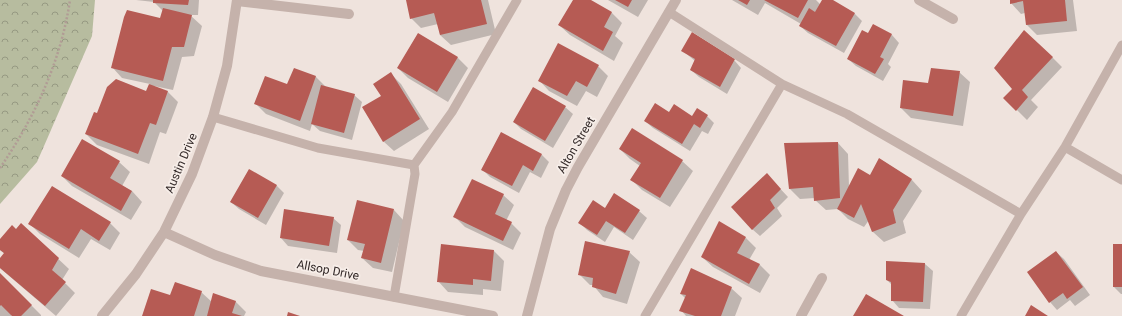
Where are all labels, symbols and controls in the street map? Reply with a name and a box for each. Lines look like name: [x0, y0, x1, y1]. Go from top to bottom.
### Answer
street label: Alton Street: [554, 114, 598, 176]
street label: Austin Drive: [162, 131, 200, 195]
street label: Allsop Drive: [296, 257, 360, 283]

